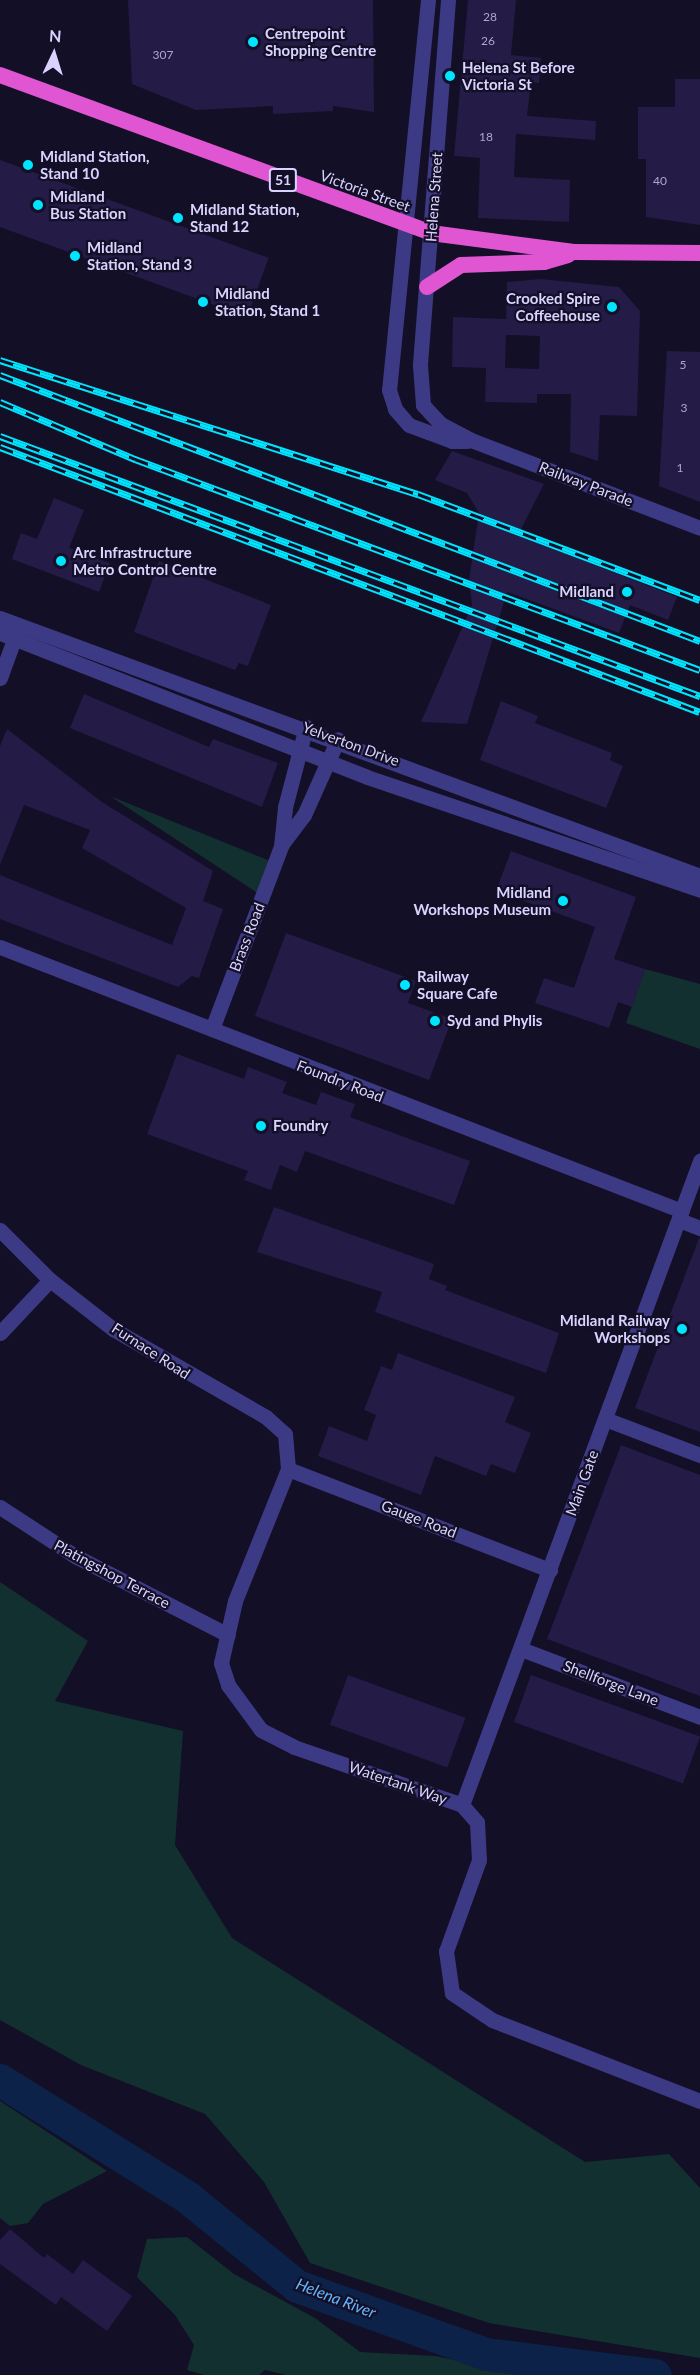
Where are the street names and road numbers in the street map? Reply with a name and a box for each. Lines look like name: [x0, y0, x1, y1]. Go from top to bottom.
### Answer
street label: Helena Street: [422, 152, 446, 242]
street label: Victoria Street: [317, 166, 413, 216]
road number: 51: [268, 169, 298, 191]
street label: Railway Parade: [536, 458, 636, 510]
street label: Yelverton Drive: [300, 718, 402, 770]
street label: Brass Road: [226, 900, 268, 974]
street label: Foundry Road: [294, 1056, 386, 1106]
street label: Furnace Road: [109, 1319, 193, 1383]
street label: Main Gate: [562, 1448, 602, 1518]
street label: Gauge Road: [379, 1496, 459, 1542]
street label: Platingshop Terrace: [51, 1536, 173, 1612]
street label: Shellforge Lane: [561, 1656, 661, 1710]
street label: Watertank Way: [346, 1758, 450, 1808]

